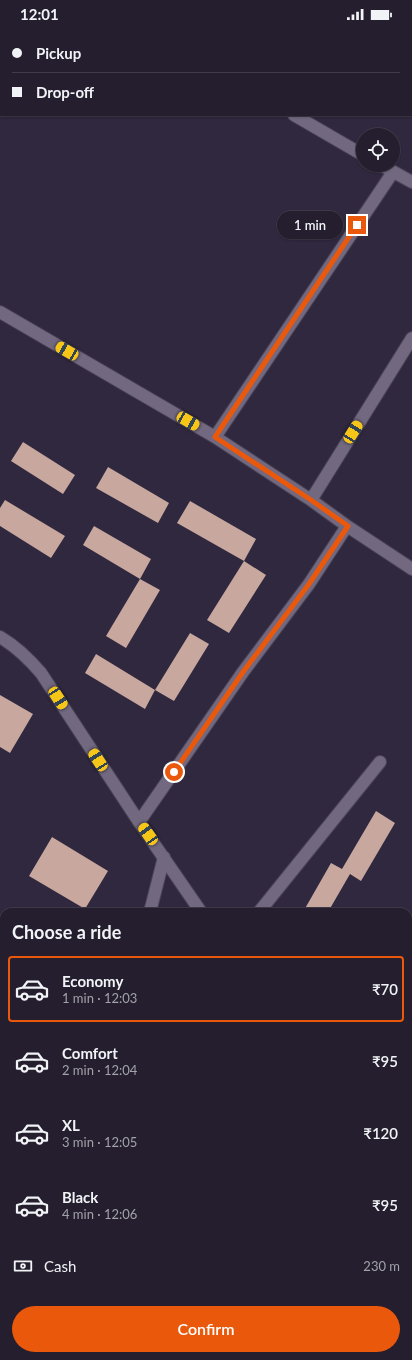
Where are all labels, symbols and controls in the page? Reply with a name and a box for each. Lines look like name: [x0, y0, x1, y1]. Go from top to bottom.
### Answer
text: 12:01: [20, 5, 59, 23]
text: Pickup: [36, 44, 81, 62]
text: Drop-off: [36, 83, 94, 101]
map controls: [356, 128, 400, 172]
button: locate: [356, 128, 400, 172]
callout: 1 min: [277, 211, 343, 239]
route end: [348, 216, 366, 234]
text: 1 min: [294, 217, 326, 233]
car: [54, 340, 80, 362]
car: [175, 410, 201, 432]
car: [342, 419, 364, 445]
car: [46, 685, 70, 711]
car: [86, 747, 110, 773]
route start: [165, 763, 183, 781]
car: [136, 821, 160, 847]
text: Choose a ride: [12, 921, 121, 943]
icon: car: [14, 971, 50, 1007]
text: Economy: [62, 972, 123, 990]
text: ₹70: [372, 980, 398, 998]
text: 1 min · 12:03: [62, 990, 137, 1006]
icon: car: [14, 1043, 50, 1079]
text: Comfort: [62, 1044, 118, 1062]
text: ₹95: [372, 1052, 398, 1070]
text: 2 min · 12:04: [62, 1062, 137, 1078]
icon: car: [14, 1115, 50, 1151]
text: XL: [62, 1116, 80, 1134]
text: ₹120: [363, 1124, 398, 1142]
text: 3 min · 12:05: [62, 1134, 137, 1150]
icon: car: [14, 1187, 50, 1223]
text: Black: [62, 1188, 98, 1206]
text: ₹95: [372, 1196, 398, 1214]
text: 4 min · 12:06: [62, 1206, 137, 1222]
icon: cash: [12, 1255, 34, 1277]
text: Cash: [44, 1257, 76, 1275]
text: 230 m: [363, 1258, 400, 1274]
button: Confirm: [12, 1306, 400, 1352]

